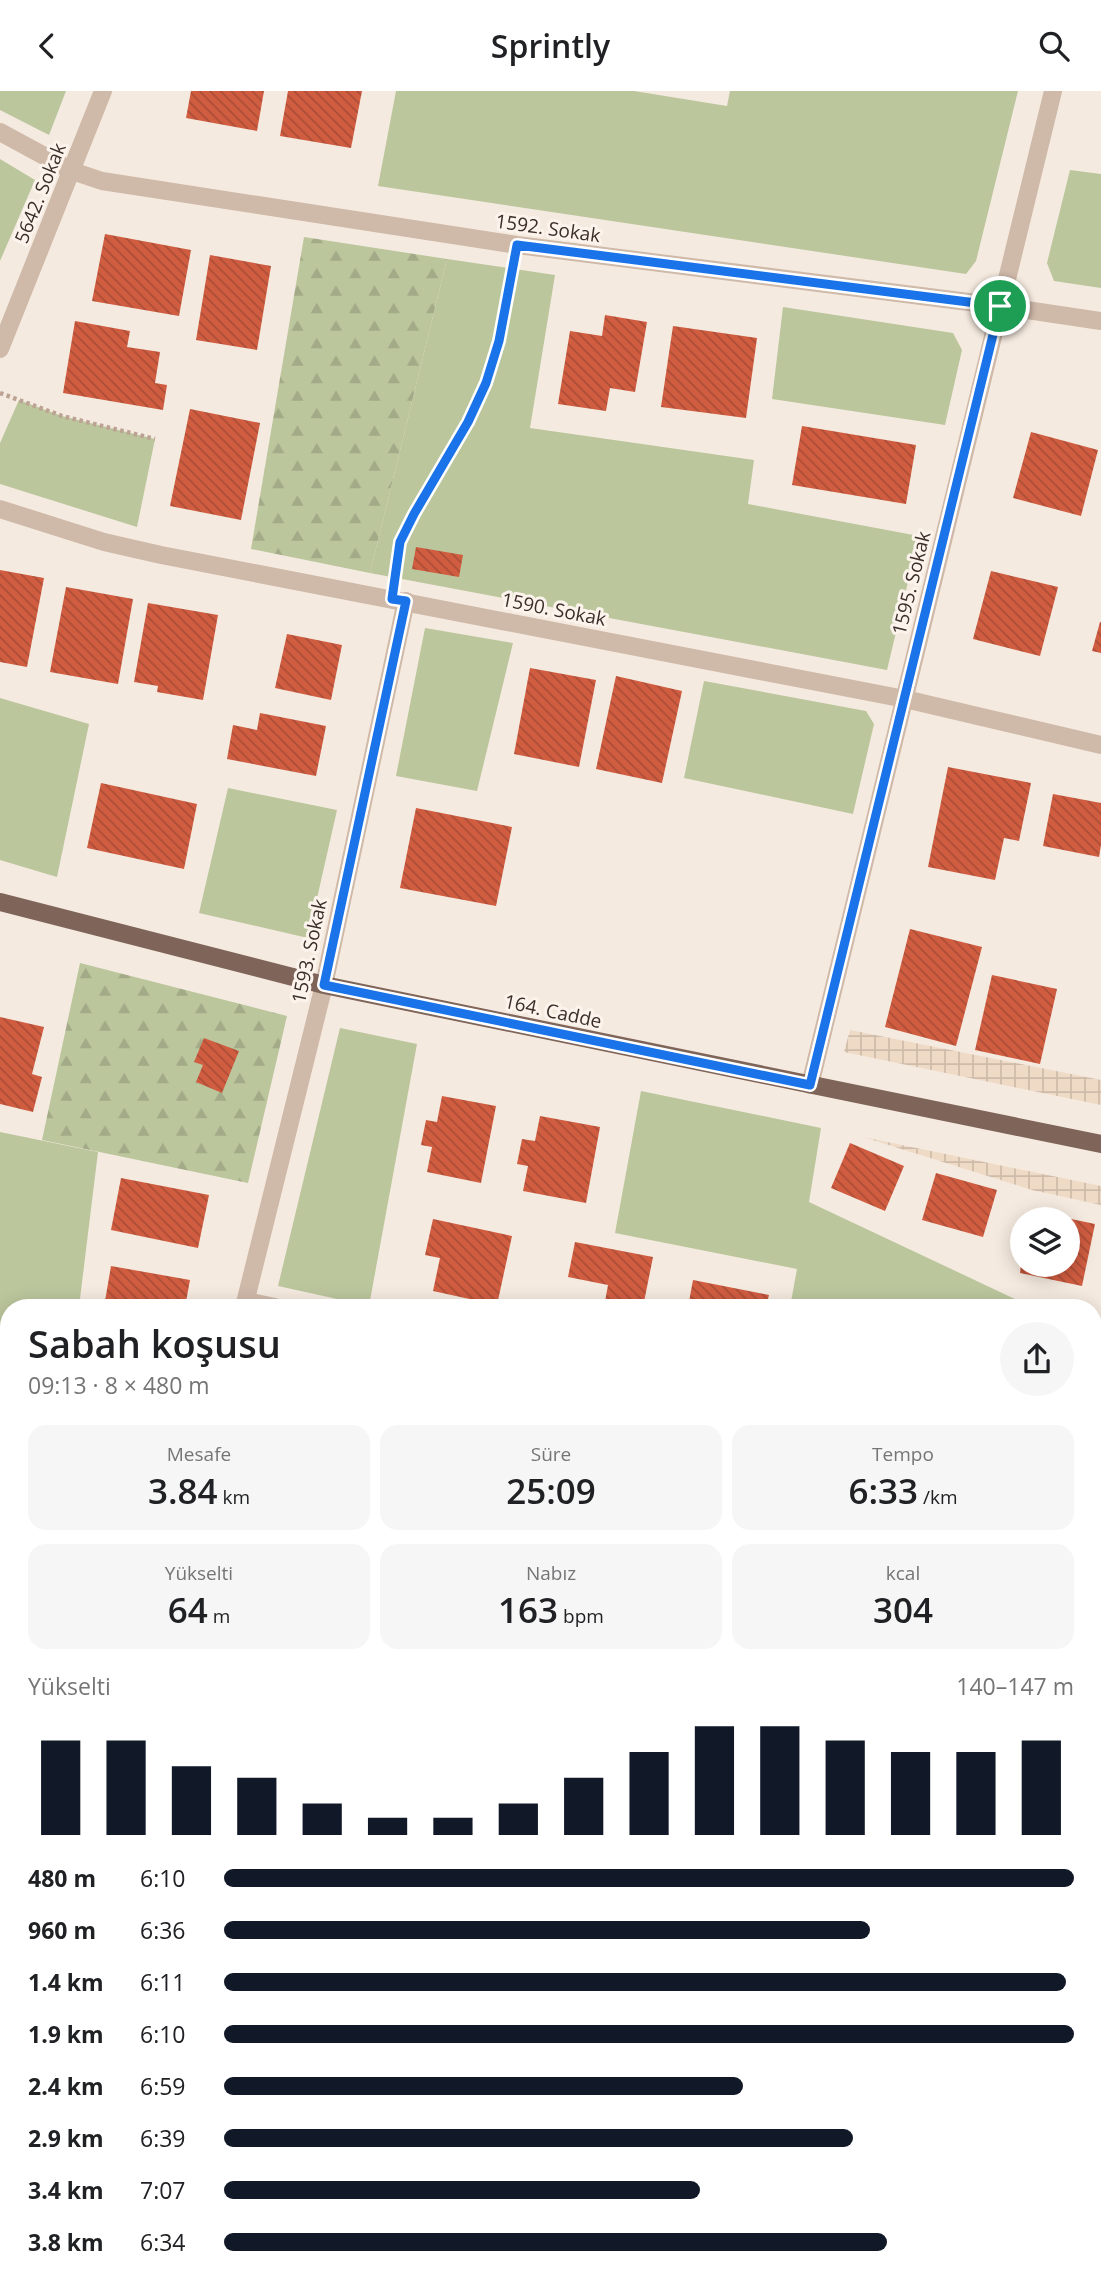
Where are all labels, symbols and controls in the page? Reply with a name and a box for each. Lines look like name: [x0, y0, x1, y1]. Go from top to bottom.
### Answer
text: Sprintly: [491, 24, 610, 67]
icon: back: [28, 27, 66, 65]
icon: search: [1035, 27, 1073, 65]
street label: 5642. Sokak: [8, 139, 72, 247]
street label: 1592. Sokak: [494, 208, 602, 248]
pin: [970, 276, 1030, 336]
icon: arrive: [981, 287, 1019, 325]
street label: 1595. Sokak: [886, 529, 936, 637]
street label: 1590. Sokak: [500, 586, 608, 632]
street label: 1593. Sokak: [285, 897, 333, 1005]
street label: 164. Cadde: [502, 988, 604, 1034]
map controls: [1010, 1207, 1080, 1277]
button: layers: [1010, 1207, 1080, 1277]
text: Sabah koşusu: [28, 1317, 281, 1369]
button: share: [1000, 1322, 1074, 1396]
text: 09:13 · 8 × 480 m: [28, 1369, 210, 1401]
text: Mesafe: [167, 1441, 231, 1467]
text: Süre: [531, 1441, 571, 1467]
text: Tempo: [872, 1441, 934, 1467]
text: 3.84: [148, 1467, 218, 1514]
text: 25:09: [506, 1467, 596, 1514]
text: 6:33: [848, 1467, 918, 1514]
text: km: [218, 1484, 250, 1510]
text: /km: [918, 1484, 958, 1510]
text: Yükselti: [165, 1560, 233, 1586]
text: Nabız: [526, 1560, 576, 1586]
text: kcal: [886, 1560, 920, 1586]
text: 64: [168, 1586, 208, 1633]
text: 163: [498, 1586, 558, 1633]
text: 304: [873, 1586, 933, 1633]
text: m: [208, 1603, 230, 1629]
text: bpm: [558, 1603, 604, 1629]
text: Yükselti: [28, 1670, 111, 1702]
text: 140–147 m: [956, 1670, 1074, 1702]
text: 480 m: [28, 1862, 96, 1894]
text: 6:10: [140, 1862, 186, 1894]
text: 960 m: [28, 1914, 96, 1946]
text: 6:36: [140, 1914, 186, 1946]
text: 1.4 km: [28, 1966, 104, 1998]
text: 6:11: [140, 1966, 186, 1998]
text: 1.9 km: [28, 2018, 104, 2050]
text: 6:10: [140, 2018, 186, 2050]
text: 2.4 km: [28, 2070, 104, 2102]
text: 6:59: [140, 2070, 186, 2102]
text: 2.9 km: [28, 2122, 104, 2154]
text: 6:39: [140, 2122, 186, 2154]
text: 3.4 km: [28, 2174, 104, 2206]
text: 7:07: [140, 2174, 186, 2206]
text: 3.8 km: [28, 2226, 104, 2258]
text: 6:34: [140, 2226, 186, 2258]

